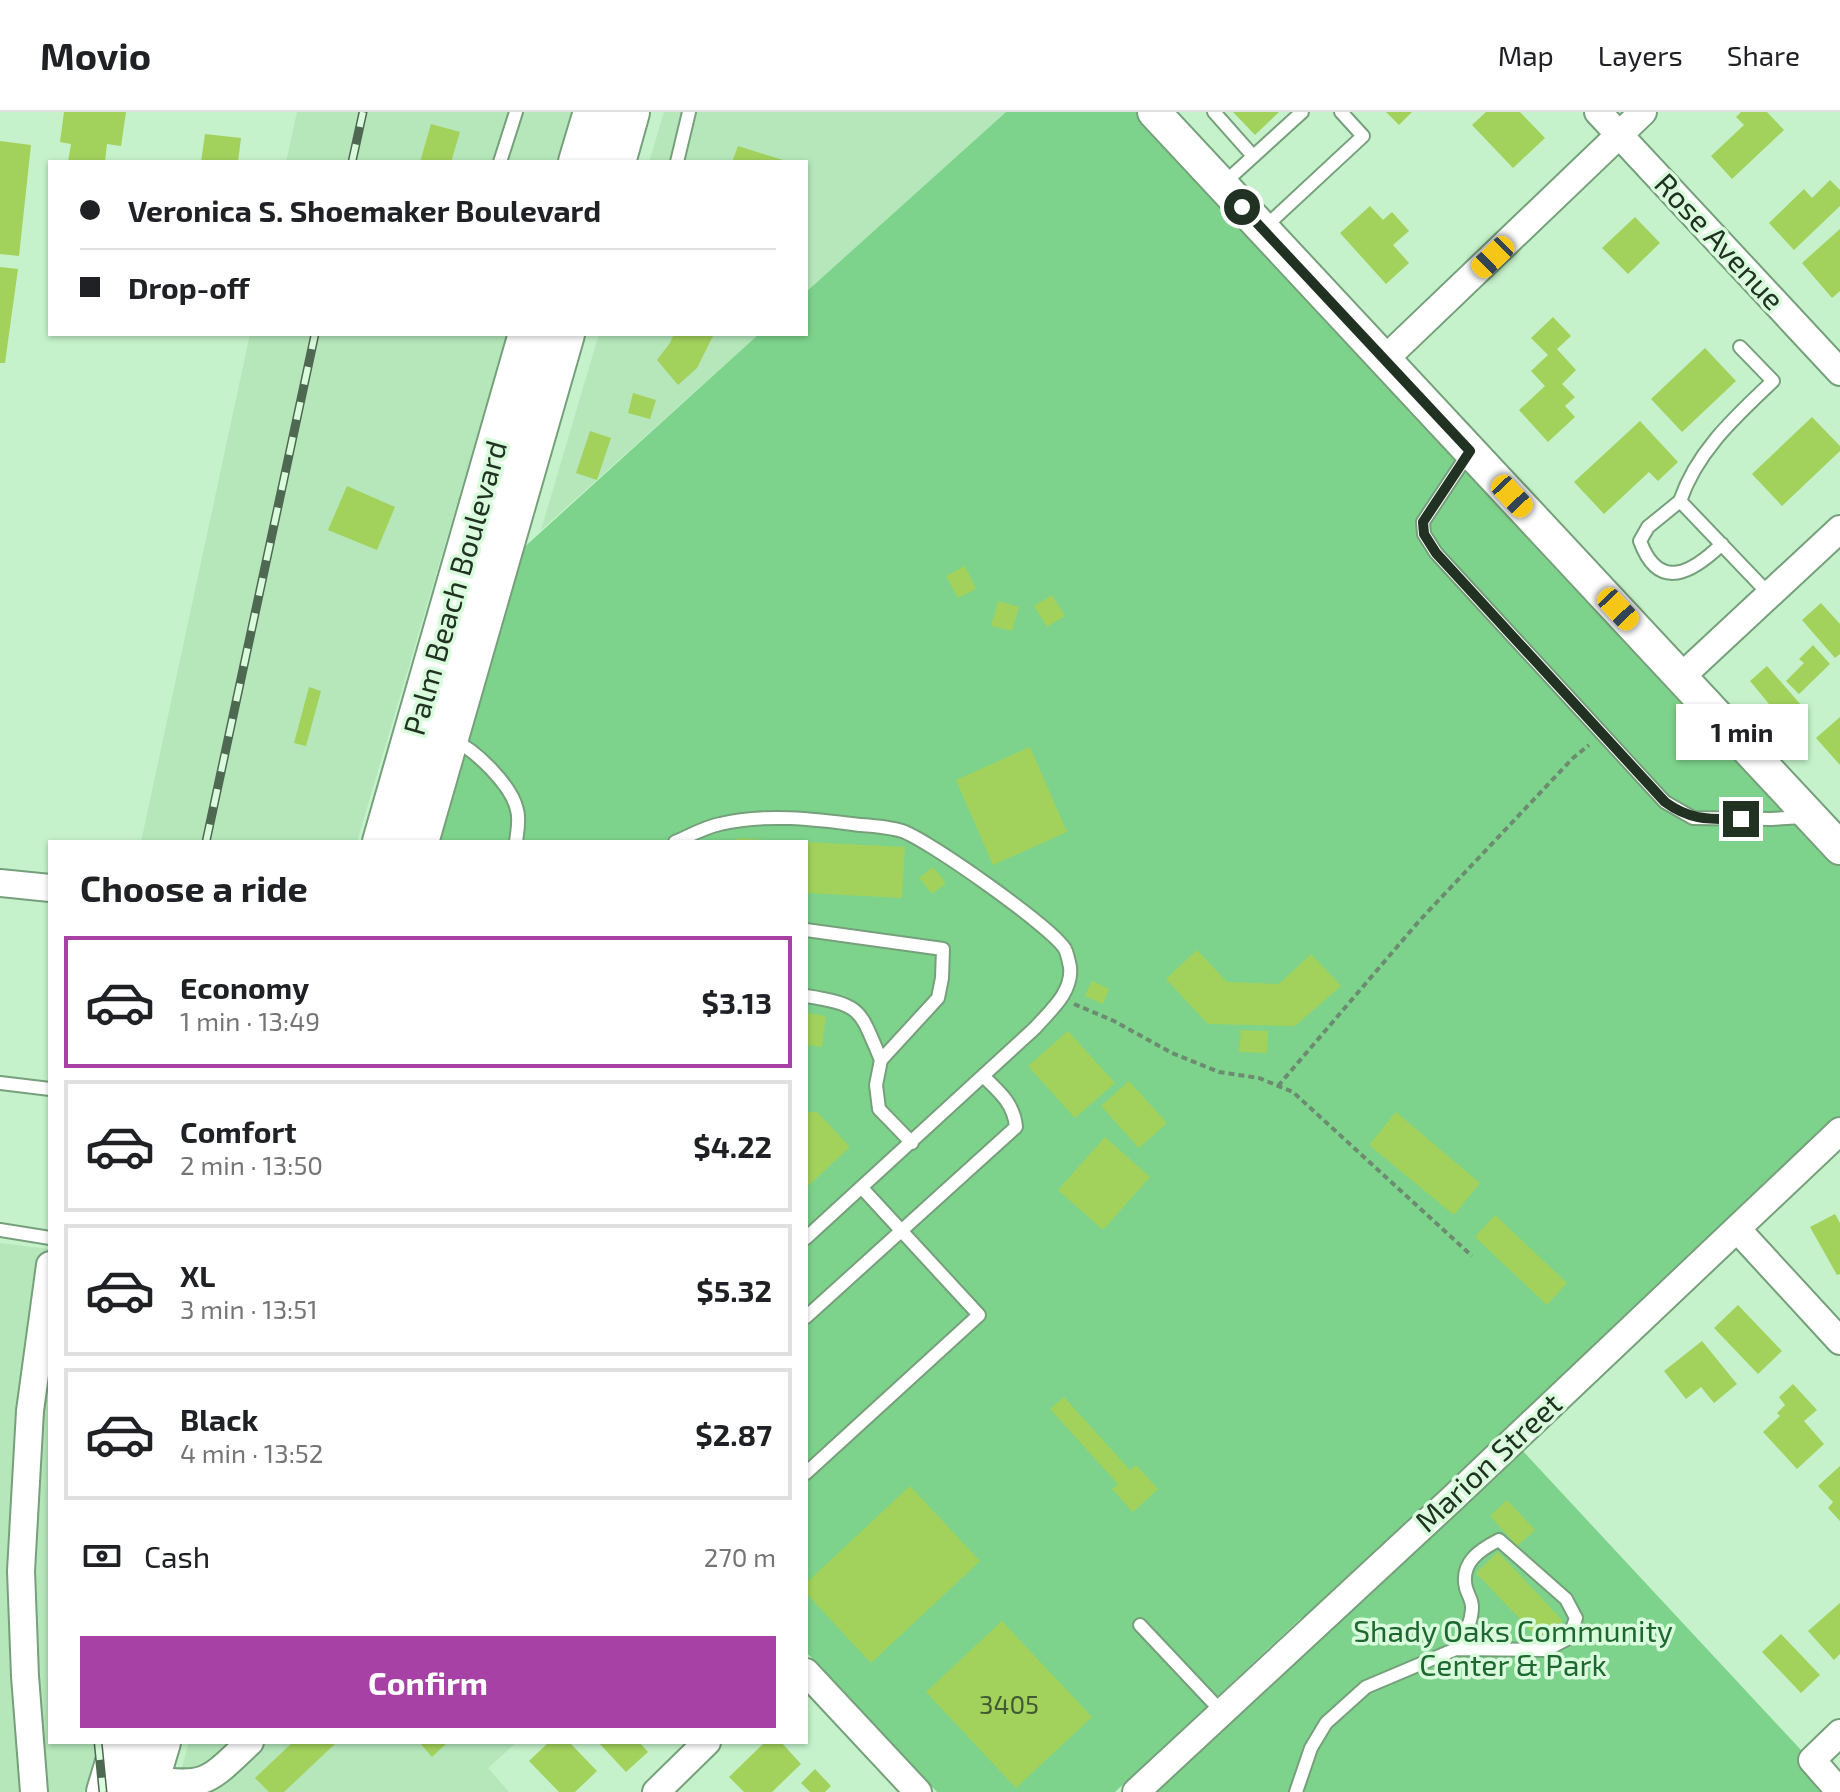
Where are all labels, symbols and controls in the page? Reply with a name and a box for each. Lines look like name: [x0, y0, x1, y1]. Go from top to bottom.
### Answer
text: Movio: [40, 32, 151, 78]
text: Map: [1498, 38, 1554, 72]
text: Layers: [1598, 38, 1683, 72]
text: Share: [1727, 38, 1800, 72]
street label: Rose Avenue: [1648, 165, 1793, 316]
route start: [1224, 189, 1260, 225]
text: Veronica S. Shoemaker Boulevard: [128, 192, 601, 228]
car: [1467, 232, 1519, 282]
text: Drop-off: [128, 269, 250, 305]
street label: Palm Beach Boulevard: [395, 436, 513, 739]
car: [1487, 470, 1537, 522]
car: [1593, 583, 1643, 635]
callout: 1 min: [1675, 703, 1807, 759]
text: 1 min: [1711, 716, 1773, 747]
route end: [1723, 801, 1759, 837]
text: Choose a ride: [80, 866, 308, 909]
icon: car: [84, 966, 156, 1038]
text: Economy: [180, 969, 309, 1005]
text: $3.13: [702, 984, 772, 1020]
text: 1 min · 13:49: [180, 1005, 320, 1036]
icon: car: [84, 1110, 156, 1182]
text: Comfort: [180, 1113, 297, 1149]
text: $4.22: [693, 1128, 772, 1164]
text: 2 min · 13:50: [180, 1149, 323, 1180]
icon: car: [84, 1254, 156, 1326]
text: XL: [180, 1257, 215, 1293]
text: $5.32: [696, 1272, 772, 1308]
text: 3 min · 13:51: [180, 1293, 318, 1324]
street label: Marion Street: [1407, 1385, 1568, 1538]
icon: car: [84, 1398, 156, 1470]
text: Black: [180, 1401, 258, 1437]
text: $2.87: [695, 1416, 772, 1452]
text: 4 min · 13:52: [180, 1437, 323, 1468]
icon: cash: [80, 1534, 124, 1578]
text: Cash: [144, 1538, 210, 1574]
text: 270 m: [704, 1541, 776, 1572]
park label: Shady Oaks Community Center & Park: [1353, 1612, 1673, 1682]
button: Confirm: [80, 1636, 776, 1728]
house number: 3405: [979, 1688, 1039, 1719]

